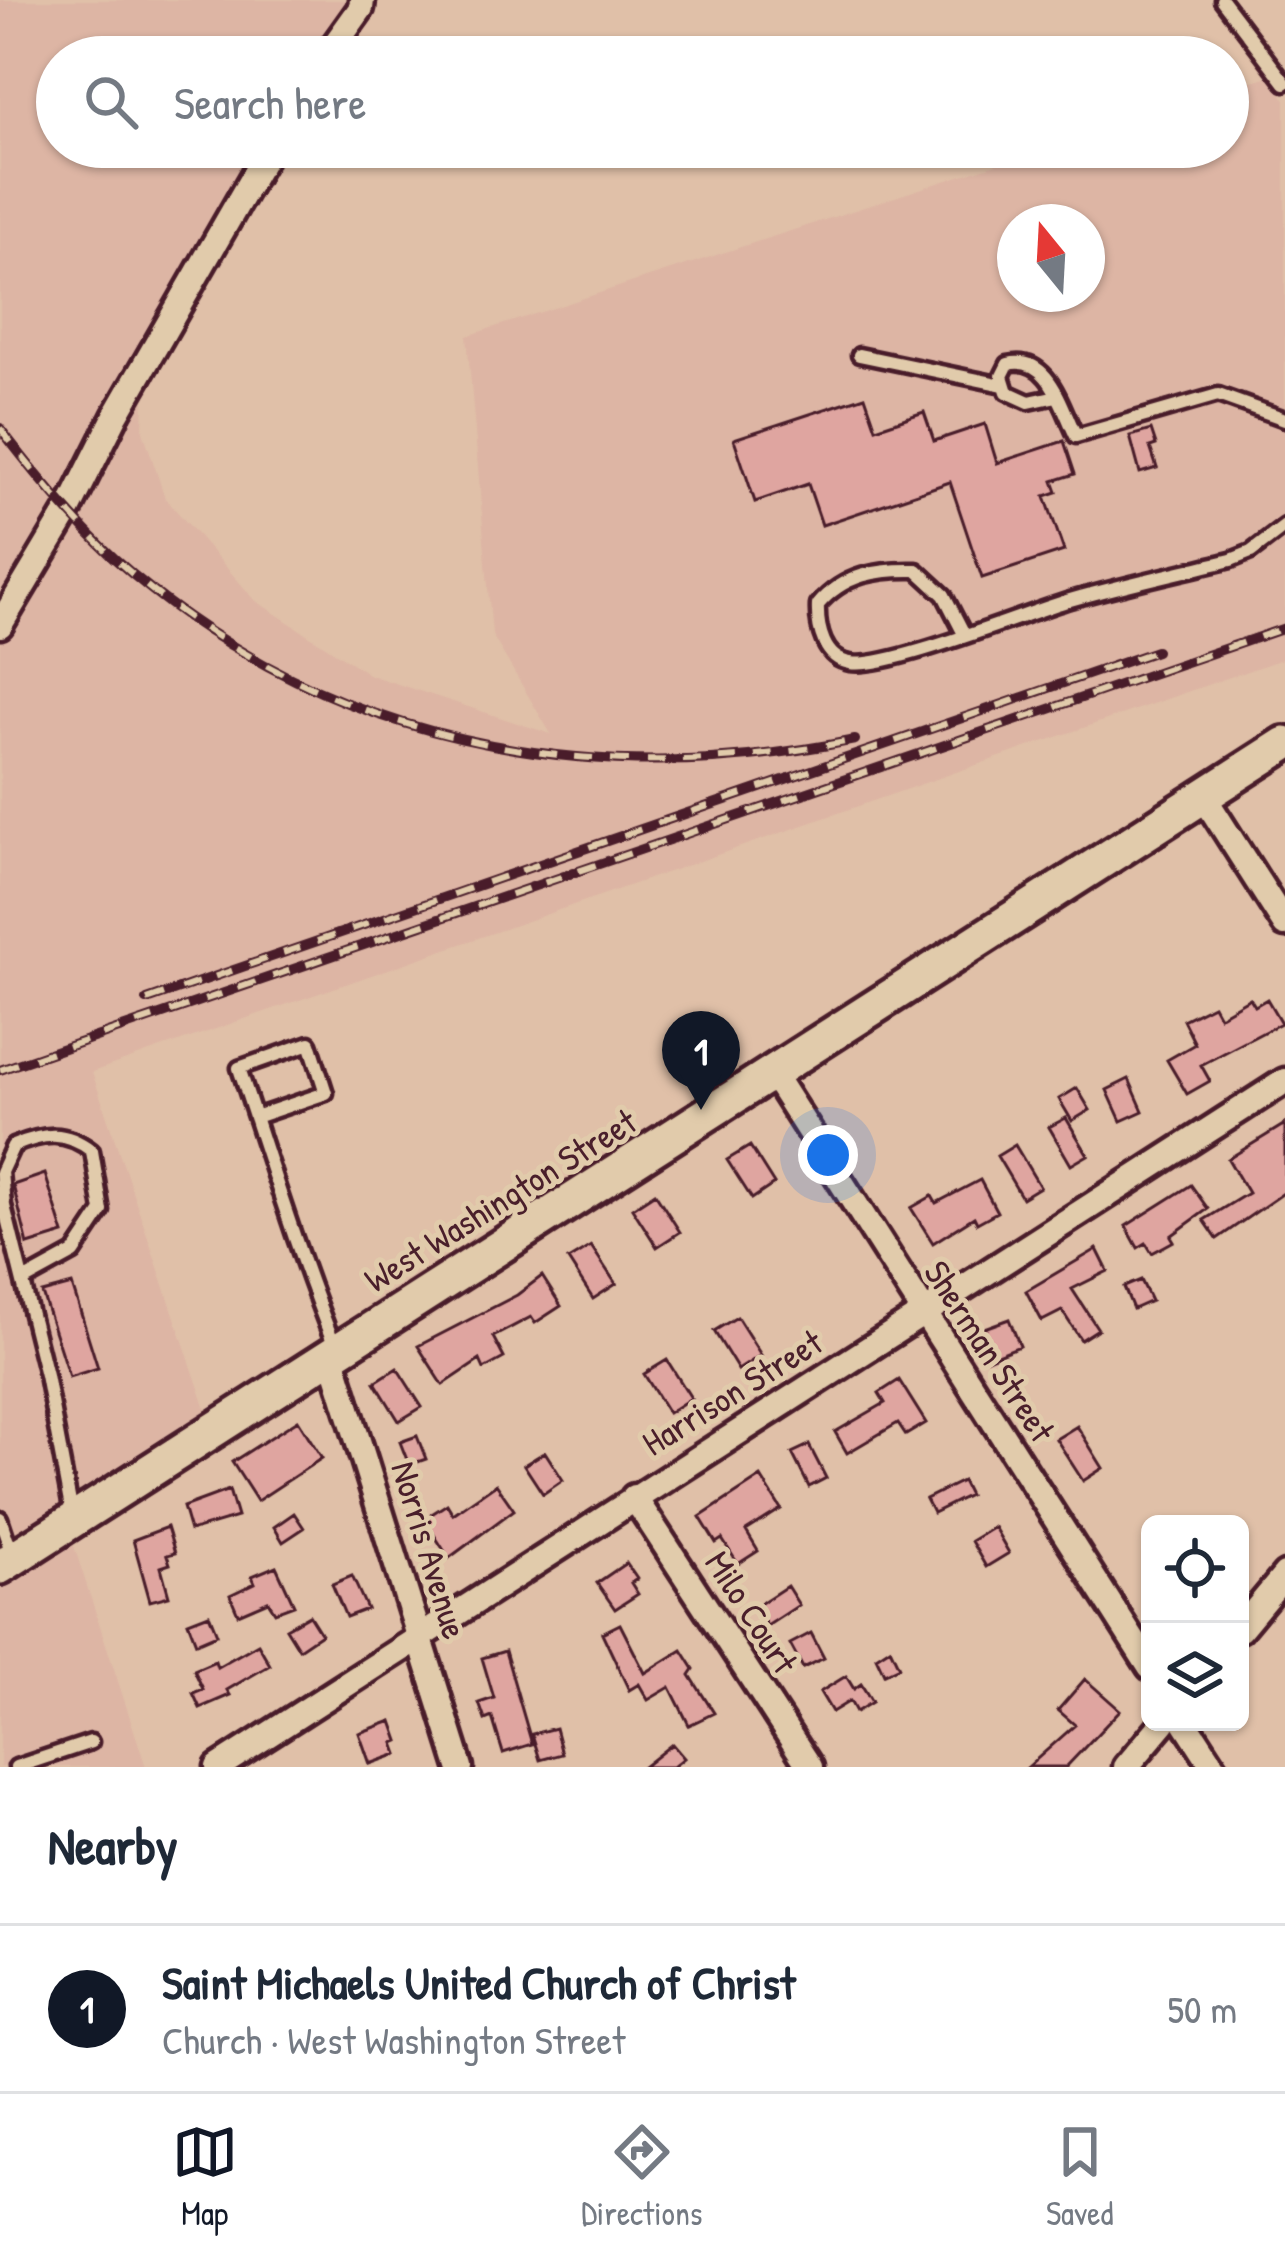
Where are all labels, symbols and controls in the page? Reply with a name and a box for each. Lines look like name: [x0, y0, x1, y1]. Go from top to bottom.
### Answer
search box: [36, 36, 1249, 168]
icon: search: [78, 69, 144, 135]
text: Search here: [174, 72, 366, 133]
north arrow: [997, 204, 1105, 312]
pin: 1: [662, 1011, 740, 1110]
street label: West Washington Street: [354, 1096, 645, 1303]
your location: [798, 1125, 858, 1185]
street label: Sherman Street: [914, 1251, 1068, 1451]
street label: Harrison Street: [632, 1317, 832, 1466]
street label: Norris Avenue: [380, 1455, 481, 1644]
map controls: [1141, 1515, 1249, 1731]
button: locate: [1141, 1515, 1249, 1623]
street label: Milo Court: [695, 1541, 811, 1683]
button: layers: [1141, 1623, 1249, 1731]
text: Nearby: [48, 1811, 178, 1880]
text: Saint Michaels United Church of Christ: [162, 1952, 795, 2013]
text: 1: [80, 1982, 94, 2035]
text: 50 m: [1168, 1982, 1237, 2035]
text: Church · West Washington Street: [162, 2013, 626, 2066]
tab: Map: [172, 2119, 238, 2235]
tab: Directions: [581, 2119, 703, 2235]
tab: Saved: [1046, 2119, 1113, 2235]

